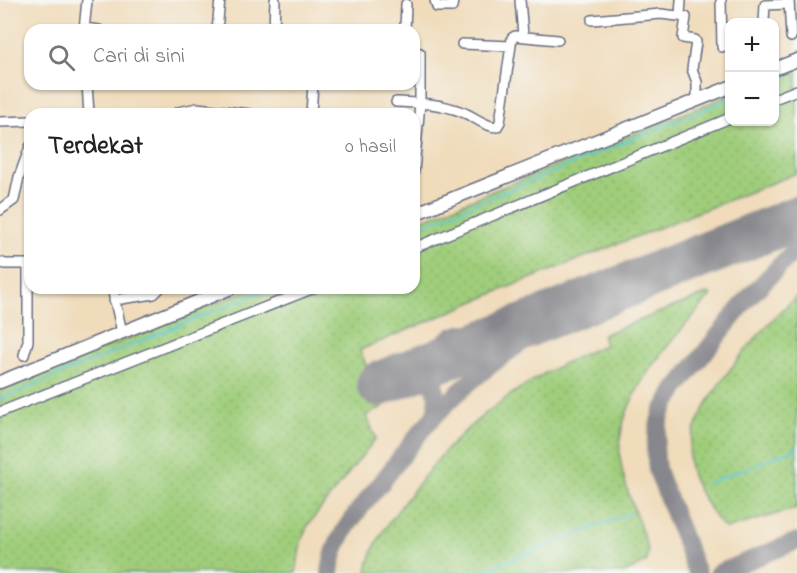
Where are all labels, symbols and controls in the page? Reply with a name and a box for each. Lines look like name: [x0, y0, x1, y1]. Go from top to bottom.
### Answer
map controls: [725, 18, 779, 126]
button: +: [725, 18, 779, 72]
search box: [24, 24, 420, 90]
icon: search: [45, 41, 78, 74]
text: Cari di sini: [93, 41, 185, 73]
button: −: [725, 72, 779, 126]
text: Terdekat: [48, 128, 143, 166]
text: 0 hasil: [345, 133, 396, 162]

